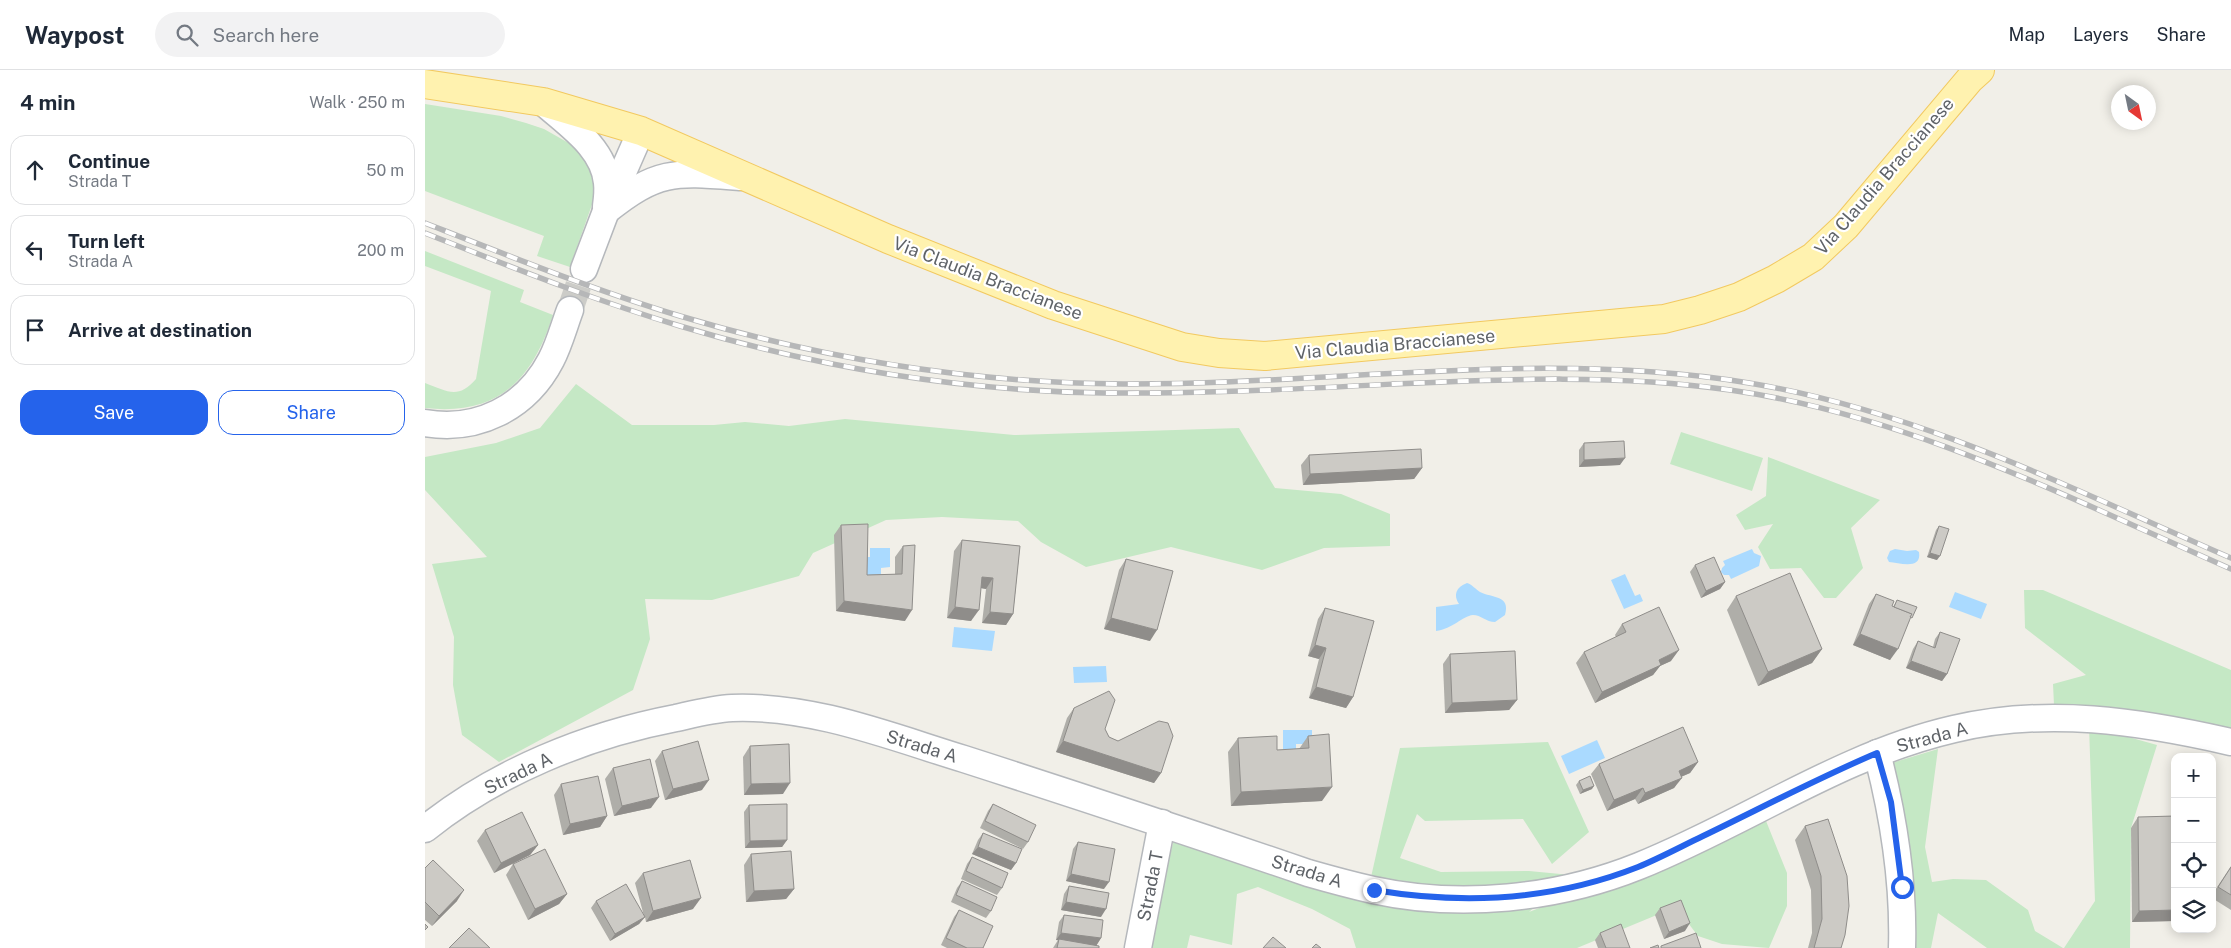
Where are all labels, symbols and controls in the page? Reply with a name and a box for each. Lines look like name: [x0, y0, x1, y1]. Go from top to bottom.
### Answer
search box: [155, 12, 505, 57]
text: Waypost: [25, 21, 125, 49]
icon: search: [173, 21, 201, 49]
text: Search here: [213, 24, 319, 46]
text: Map: [2009, 24, 2045, 45]
text: Layers: [2073, 24, 2129, 45]
text: Share: [2157, 24, 2206, 45]
north arrow: [2111, 85, 2156, 130]
text: 4 min: [20, 90, 75, 115]
text: Walk · 250 m: [309, 93, 405, 112]
street label: Via Claudia Braccianese: [1810, 93, 1958, 259]
text: Continue: [68, 150, 150, 172]
icon: ahead: [21, 156, 49, 184]
text: 50 m: [366, 161, 404, 180]
text: Strada T: [68, 172, 131, 191]
text: Turn left: [68, 230, 145, 252]
street label: Via Claudia Braccianese: [890, 232, 1086, 324]
icon: left: [21, 236, 49, 264]
text: 200 m: [357, 241, 404, 260]
text: Strada A: [68, 252, 133, 271]
icon: arrive: [21, 316, 49, 344]
text: Arrive at destination: [68, 319, 252, 341]
street label: Via Claudia Braccianese: [1294, 325, 1496, 363]
button: Save: [20, 390, 208, 435]
button: Share: [218, 390, 405, 435]
street label: Strada A: [1894, 717, 1970, 757]
street label: Strada A: [884, 725, 960, 767]
street label: Strada A: [480, 747, 556, 798]
map controls: [2171, 753, 2216, 933]
button: +: [2171, 753, 2216, 798]
button: −: [2171, 798, 2216, 843]
button: locate: [2171, 843, 2216, 888]
street label: Strada T: [1133, 849, 1167, 923]
street label: Strada A: [1269, 850, 1345, 892]
route start: [1891, 876, 1914, 899]
route end: [1363, 879, 1386, 902]
button: layers: [2171, 888, 2216, 933]

